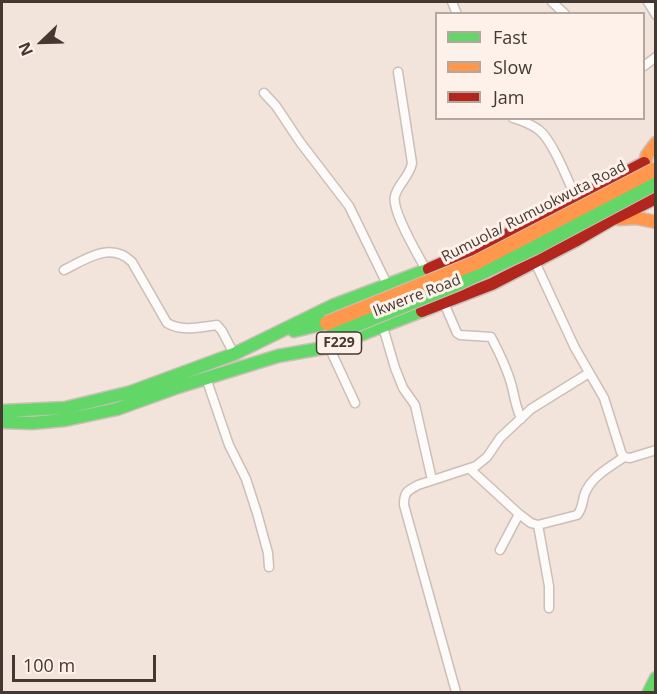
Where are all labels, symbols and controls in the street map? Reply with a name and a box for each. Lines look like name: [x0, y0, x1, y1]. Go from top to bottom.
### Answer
north arrow: [12, 12, 72, 72]
legend: [435, 12, 645, 120]
text: Fast: [493, 25, 527, 49]
text: N: [13, 39, 38, 59]
text: Slow: [493, 55, 532, 79]
text: Jam: [493, 85, 525, 109]
street label: Rumuola/ Rumuokwuta Road: [439, 158, 629, 266]
street label: Ikwerre Road: [371, 271, 463, 321]
road number: F229: [316, 332, 362, 354]
scale bar: [15, 643, 159, 681]
text: 100 m: [23, 653, 75, 677]

